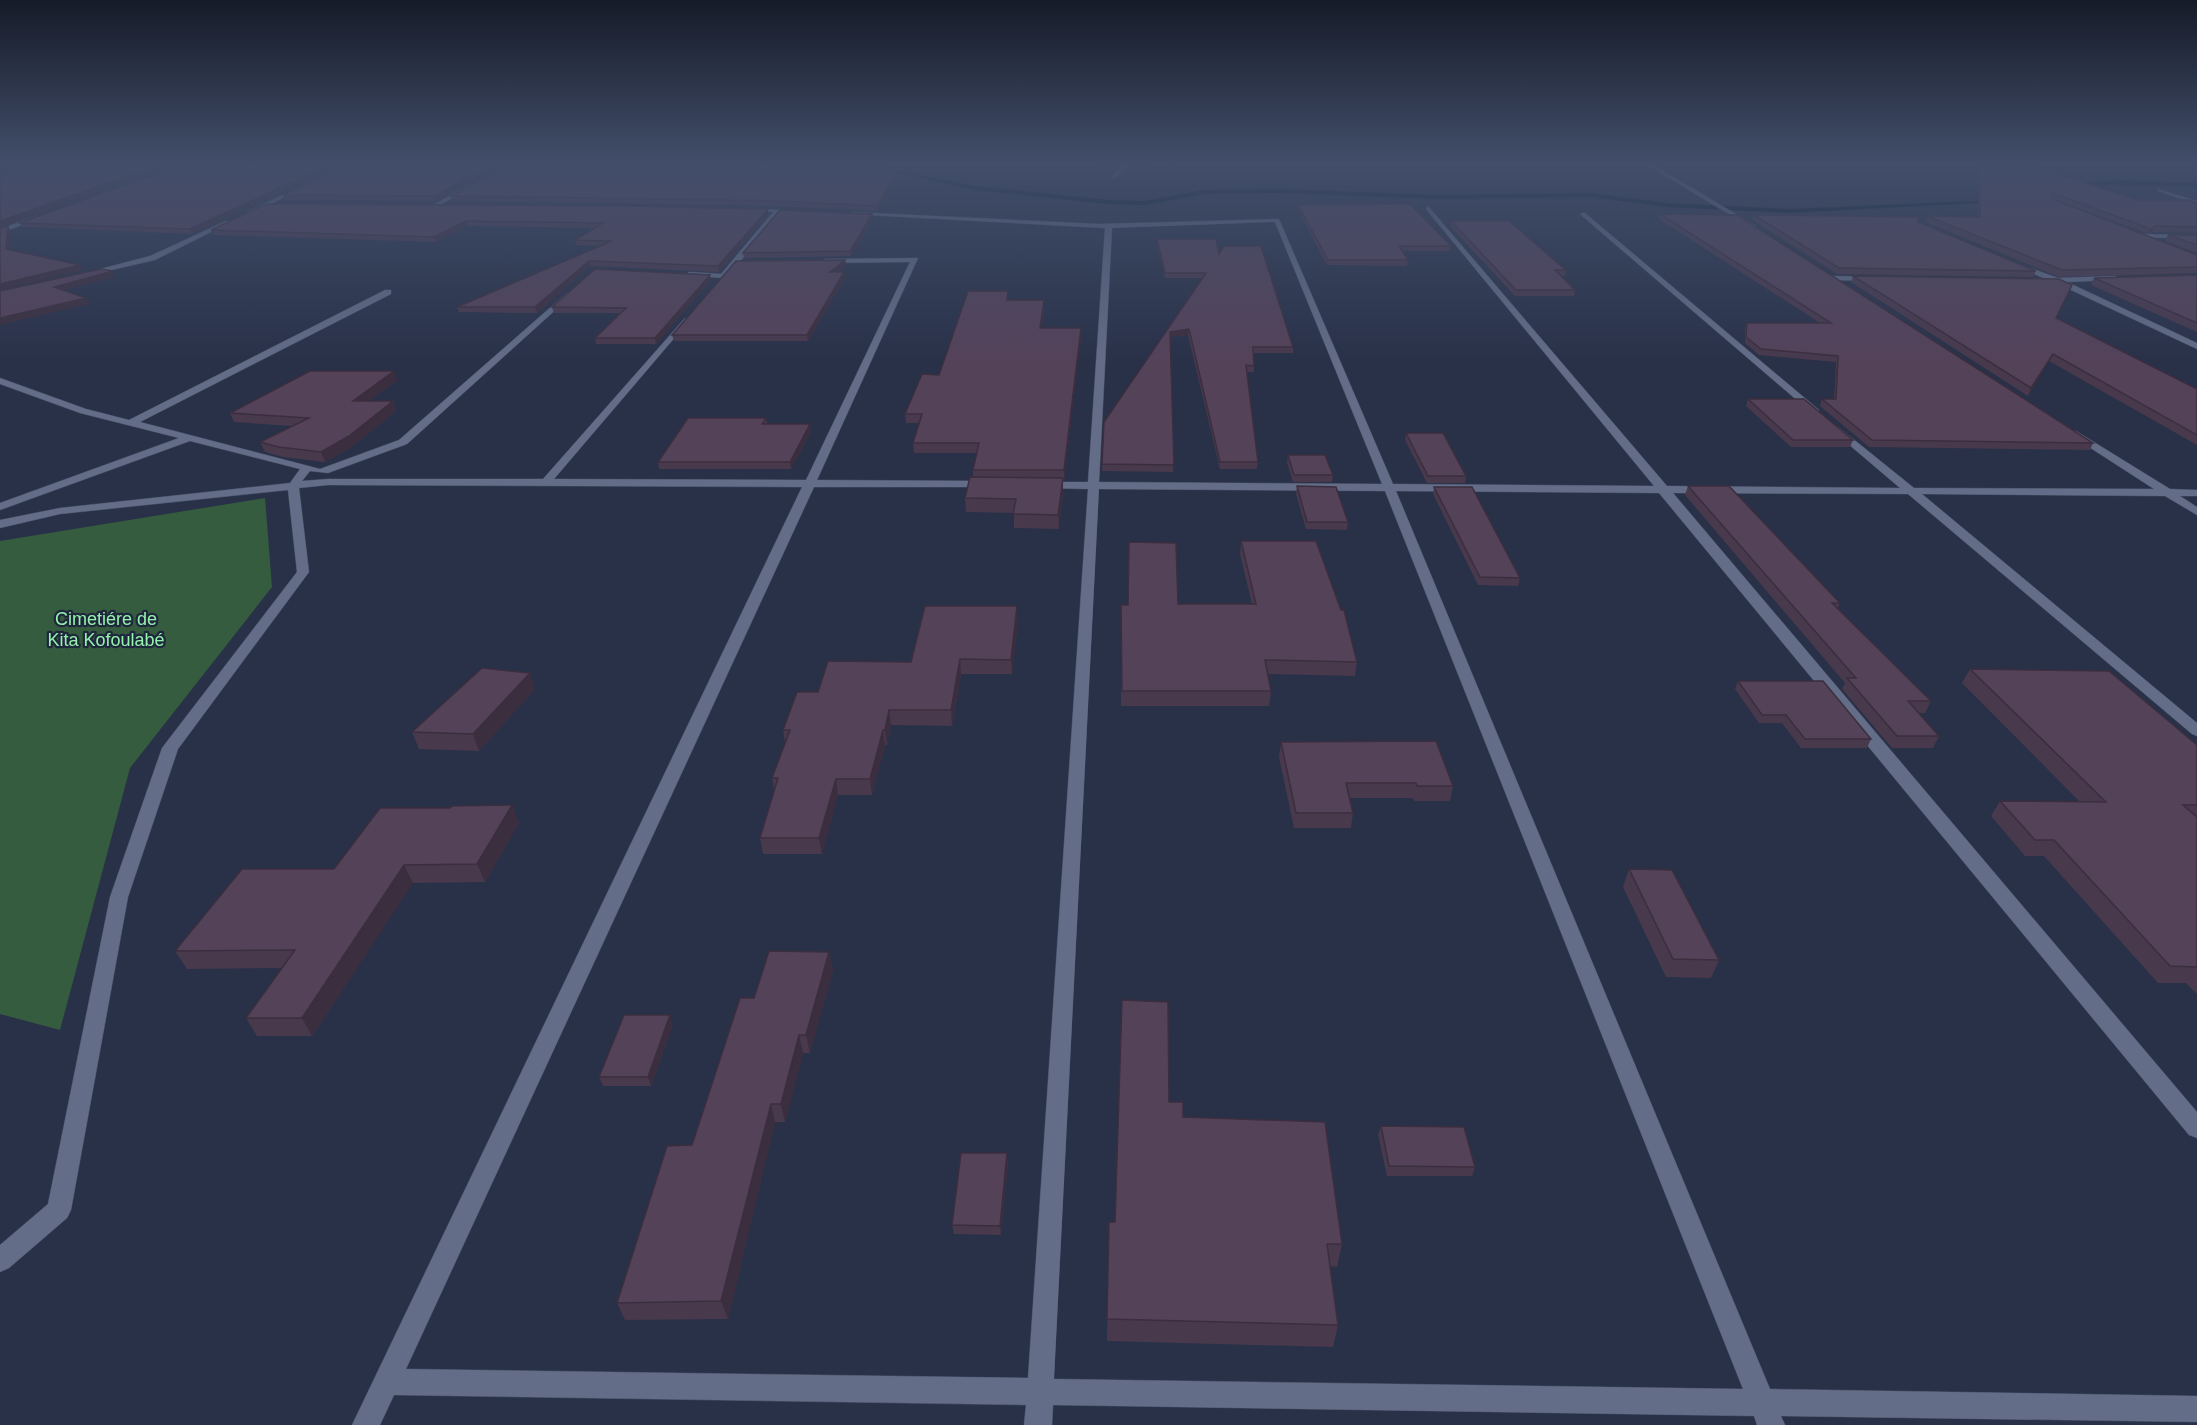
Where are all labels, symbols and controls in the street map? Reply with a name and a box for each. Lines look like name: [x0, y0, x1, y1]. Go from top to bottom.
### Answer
park label: Cimetiére de Kita Kofoulabé: [47, 609, 165, 650]

